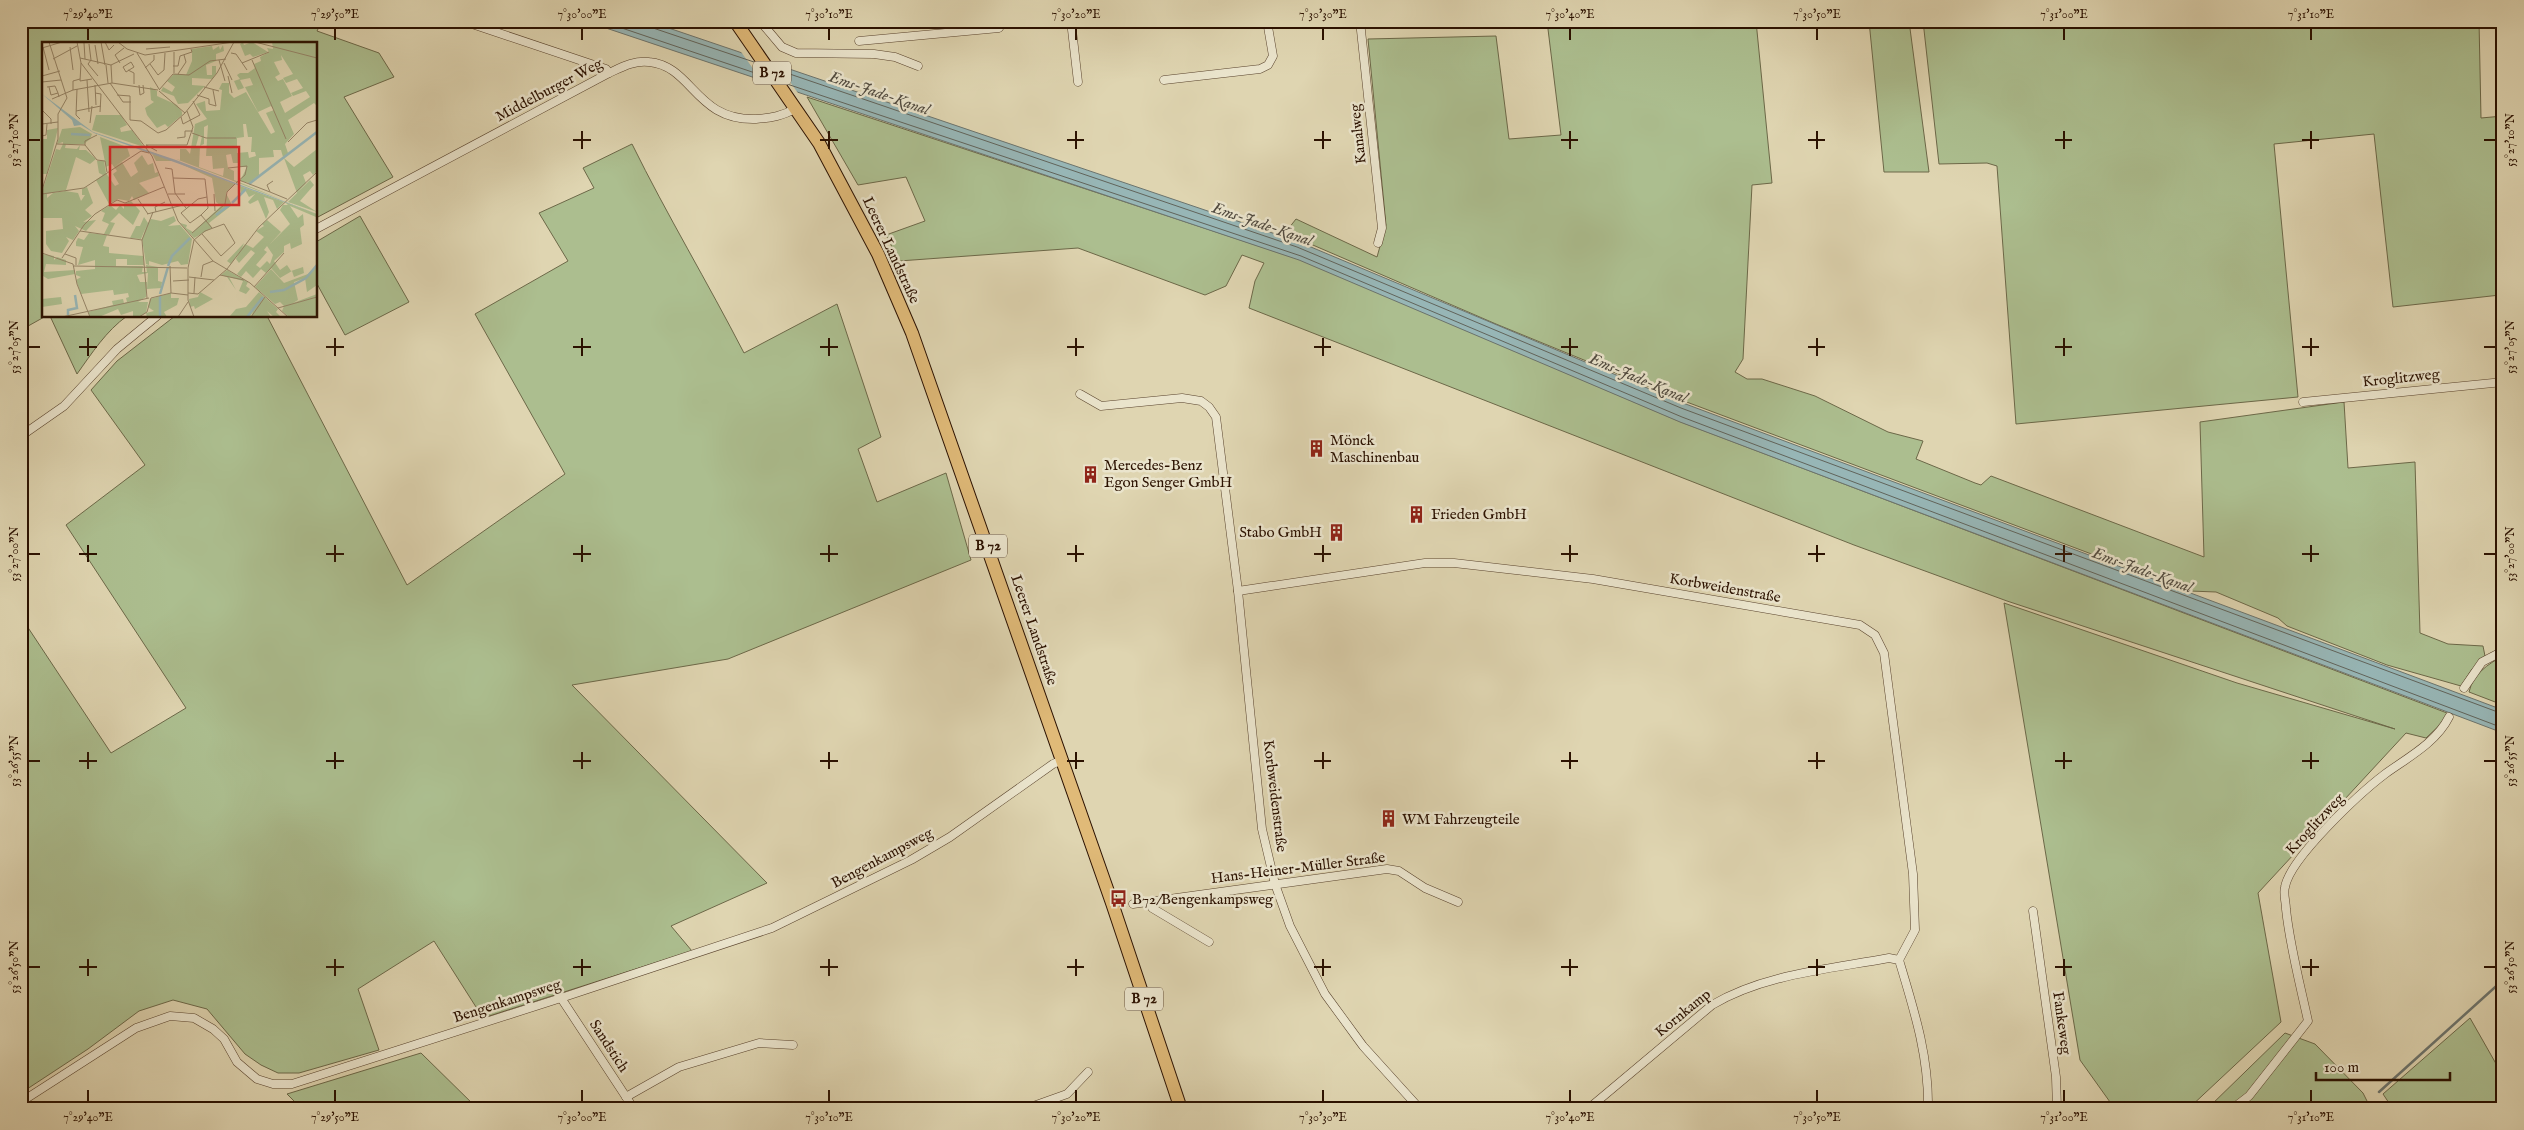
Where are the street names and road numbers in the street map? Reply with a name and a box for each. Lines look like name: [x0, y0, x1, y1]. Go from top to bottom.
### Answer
street label: Middelburger Weg: [492, 53, 607, 126]
road number: B 72: [753, 62, 791, 84]
street label: Kanalweg: [1345, 102, 1371, 165]
street label: Leerer Landstraße: [858, 193, 924, 307]
street label: Kroglitzweg: [2361, 364, 2441, 392]
road number: B 72: [969, 534, 1007, 558]
street label: Korbweidenstraße: [1668, 569, 1782, 607]
street label: Leerer Landstraße: [1006, 572, 1062, 688]
street label: Korbweidenstraße: [1259, 739, 1291, 853]
street label: Kroglitzweg: [2282, 789, 2349, 859]
street label: Bengenkampsweg: [828, 823, 937, 893]
street label: Hans-Heiner-Müller Straße: [1210, 848, 1386, 888]
street label: Bengenkampsweg: [451, 974, 564, 1027]
street label: Kornkamp: [1651, 985, 1715, 1041]
road number: B 72: [1125, 988, 1163, 1011]
street label: Fankeweg: [2048, 990, 2076, 1057]
street label: Sandstich: [585, 1016, 633, 1076]

